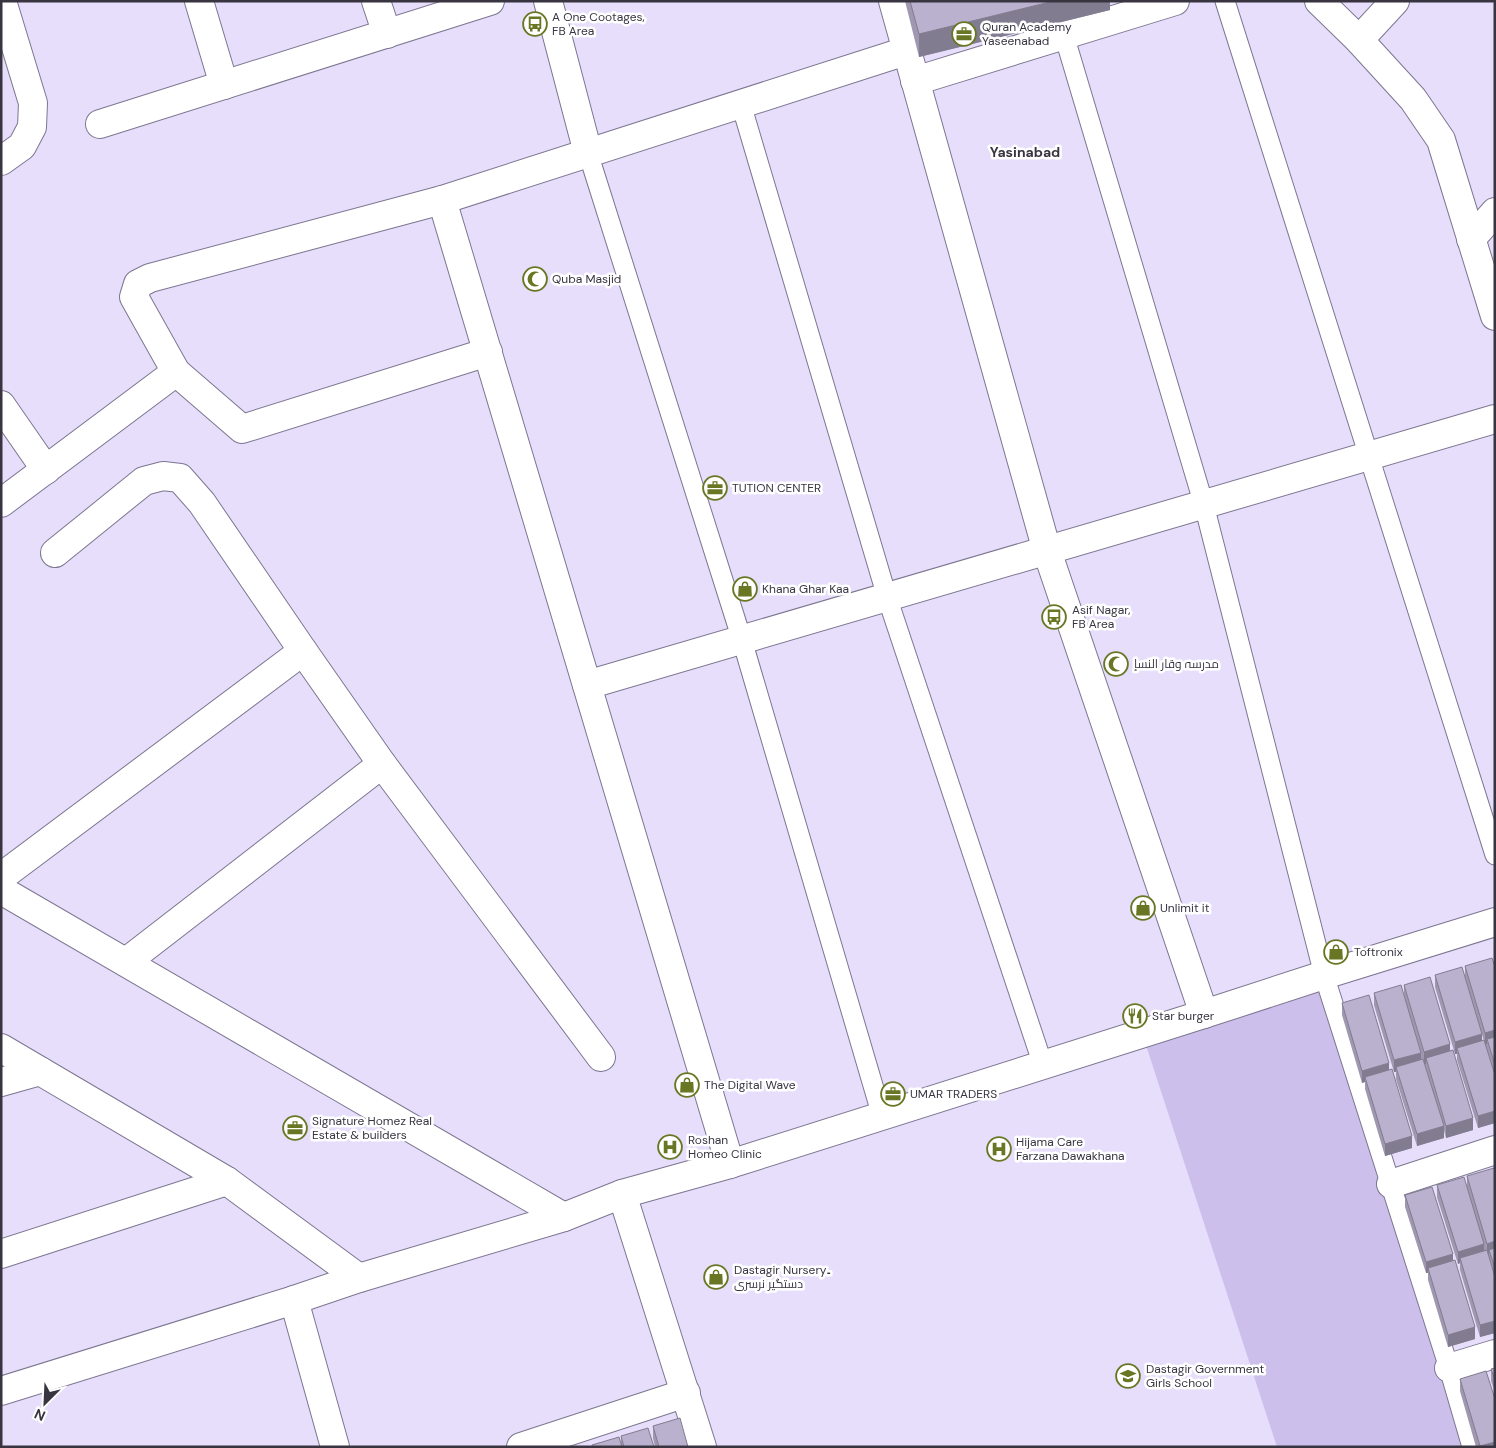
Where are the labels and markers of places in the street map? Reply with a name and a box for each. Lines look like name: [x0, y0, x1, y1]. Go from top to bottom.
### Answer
place label: A One Cootages, FB Area: [552, 9, 645, 39]
bus stop icon: A One Cootages, FB Area: [522, 11, 548, 37]
place label: Quran Academy Yaseenabad: [982, 19, 1072, 49]
office icon: Quran Academy Yaseenabad: [951, 21, 977, 47]
mosque icon: Quba Masjid: [522, 266, 548, 292]
place label: Quba Masjid: [552, 271, 621, 287]
office icon: TUTION CENTER: [702, 475, 728, 501]
place label: TUTION CENTER: [732, 480, 821, 496]
shop icon: Khana Ghar Kaa: [732, 576, 758, 602]
place label: Khana Ghar Kaa: [762, 581, 849, 597]
place label: Asif Nagar, FB Area: [1072, 602, 1130, 632]
bus stop icon: Asif Nagar, FB Area: [1041, 604, 1067, 630]
mosque icon: مدرسہ وقار النسإ: [1103, 651, 1129, 677]
place label: مدرسہ وقار النسإ: [1134, 656, 1219, 672]
shop icon: Unlimit it: [1130, 895, 1156, 921]
place label: Unlimit it: [1160, 900, 1210, 916]
shop icon: Toftronix: [1323, 939, 1349, 965]
place label: Toftronix: [1354, 944, 1403, 960]
restaurant icon: Star burger: [1122, 1003, 1148, 1029]
place label: Star burger: [1152, 1008, 1215, 1024]
shop icon: The Digital Wave: [674, 1072, 700, 1098]
place label: The Digital Wave: [704, 1077, 796, 1093]
office icon: UMAR TRADERS: [880, 1081, 906, 1107]
place label: UMAR TRADERS: [910, 1086, 997, 1102]
place label: Signature Homez Real Estate & builders: [312, 1113, 432, 1143]
office icon: Signature Homez Real Estate & builders: [282, 1115, 308, 1141]
place label: Roshan Homeo Clinic: [688, 1132, 762, 1162]
hospital icon: Roshan Homeo Clinic: [657, 1134, 683, 1160]
place label: Hijama Care Farzana Dawakhana: [1016, 1134, 1125, 1164]
hospital icon: Hijama Care Farzana Dawakhana: [986, 1136, 1012, 1162]
place label: Dastagir Nursery۔ دستگیر نرسری: [734, 1262, 831, 1292]
shop icon: Dastagir Nursery۔ دستگیر نرسری: [703, 1264, 729, 1290]
place label: Dastagir Government Girls School: [1146, 1361, 1264, 1391]
school or university icon: Dastagir Government Girls School: [1115, 1363, 1141, 1389]

